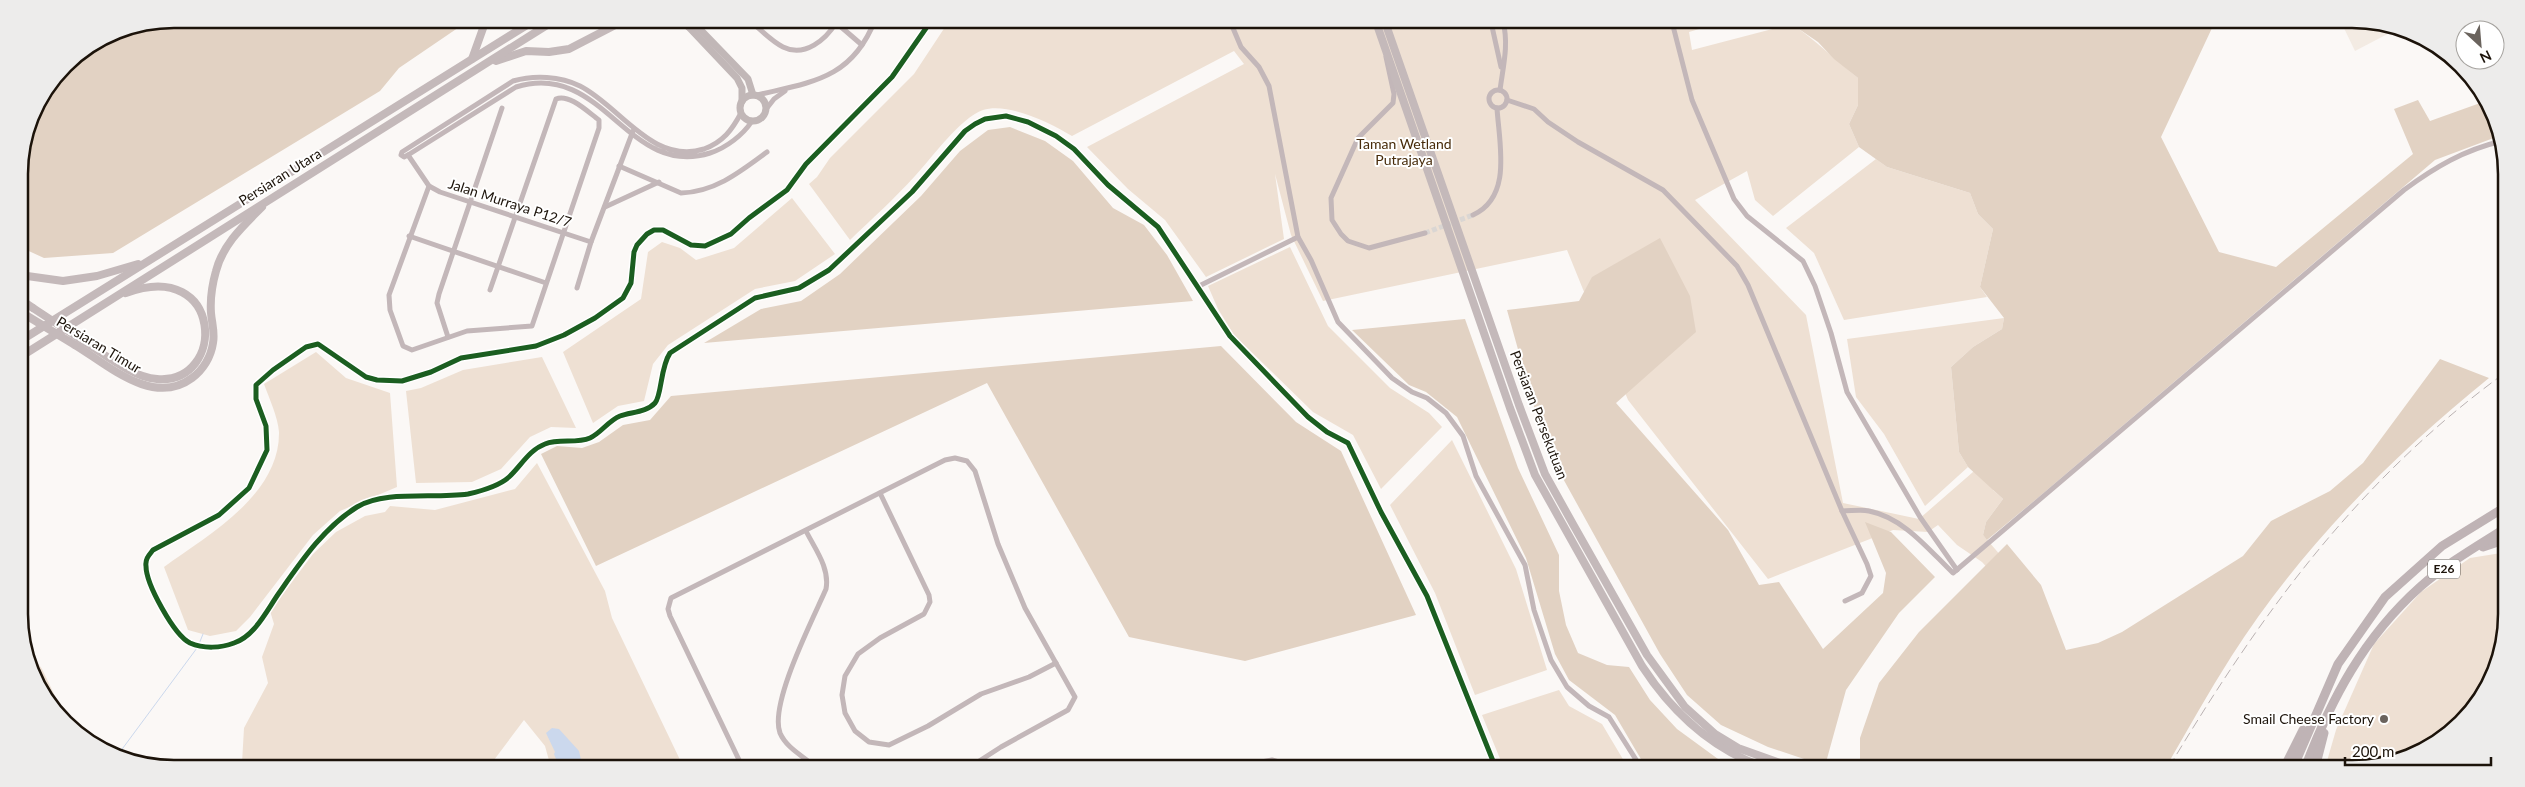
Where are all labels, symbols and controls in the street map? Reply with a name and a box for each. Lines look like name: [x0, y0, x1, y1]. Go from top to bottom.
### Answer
north arrow: [2455, 20, 2505, 70]
text: N: [2477, 47, 2494, 67]
park label: Taman Wetland Putrajaya: [1356, 135, 1452, 168]
street label: Persiaran Utara: [235, 144, 324, 209]
street label: Jalan Murraya P12/7: [446, 175, 574, 230]
street label: Persiaran Timur: [54, 313, 145, 377]
street label: Persiaran Persekutuan: [1507, 348, 1572, 482]
road number: E26: [2428, 560, 2460, 578]
place label: Smail Cheese Factory: [2243, 710, 2375, 727]
marker: Smail Cheese Factory: [2378, 713, 2390, 725]
scale bar: [2345, 734, 2491, 766]
text: 200 m: [2352, 742, 2394, 760]

